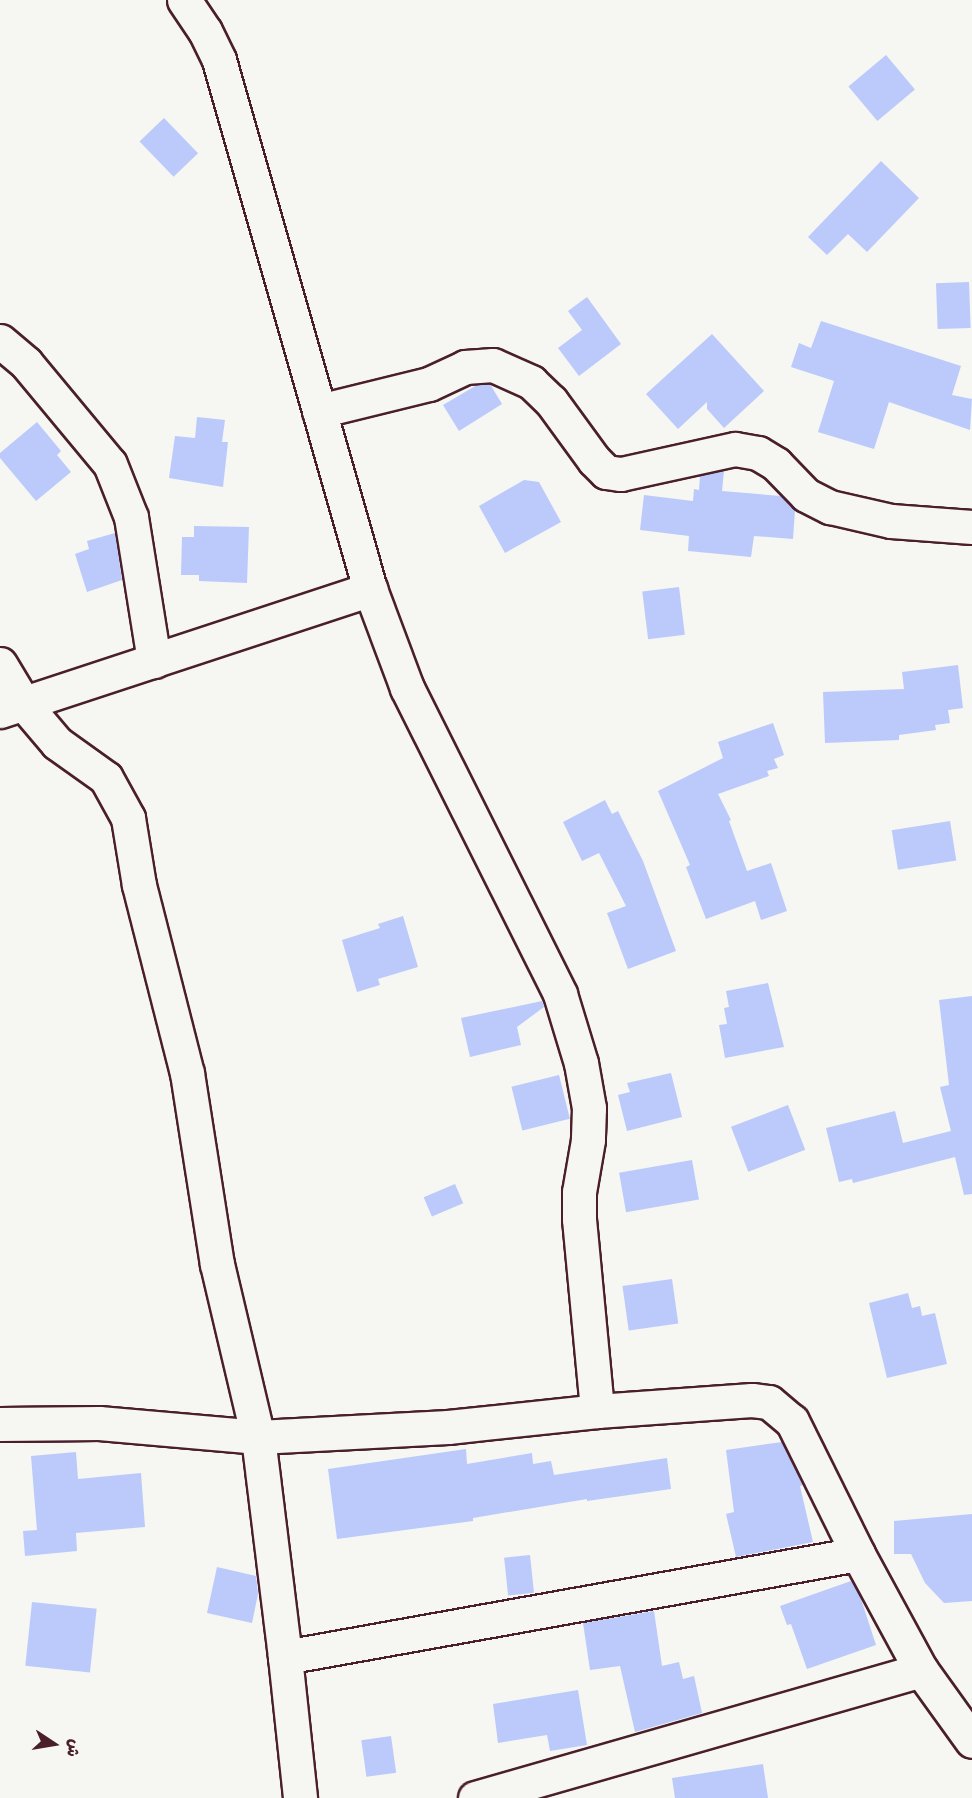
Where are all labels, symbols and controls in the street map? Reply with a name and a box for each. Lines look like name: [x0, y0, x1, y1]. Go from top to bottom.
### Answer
north arrow: [24, 1714, 84, 1774]
text: ش: [59, 1737, 85, 1759]

